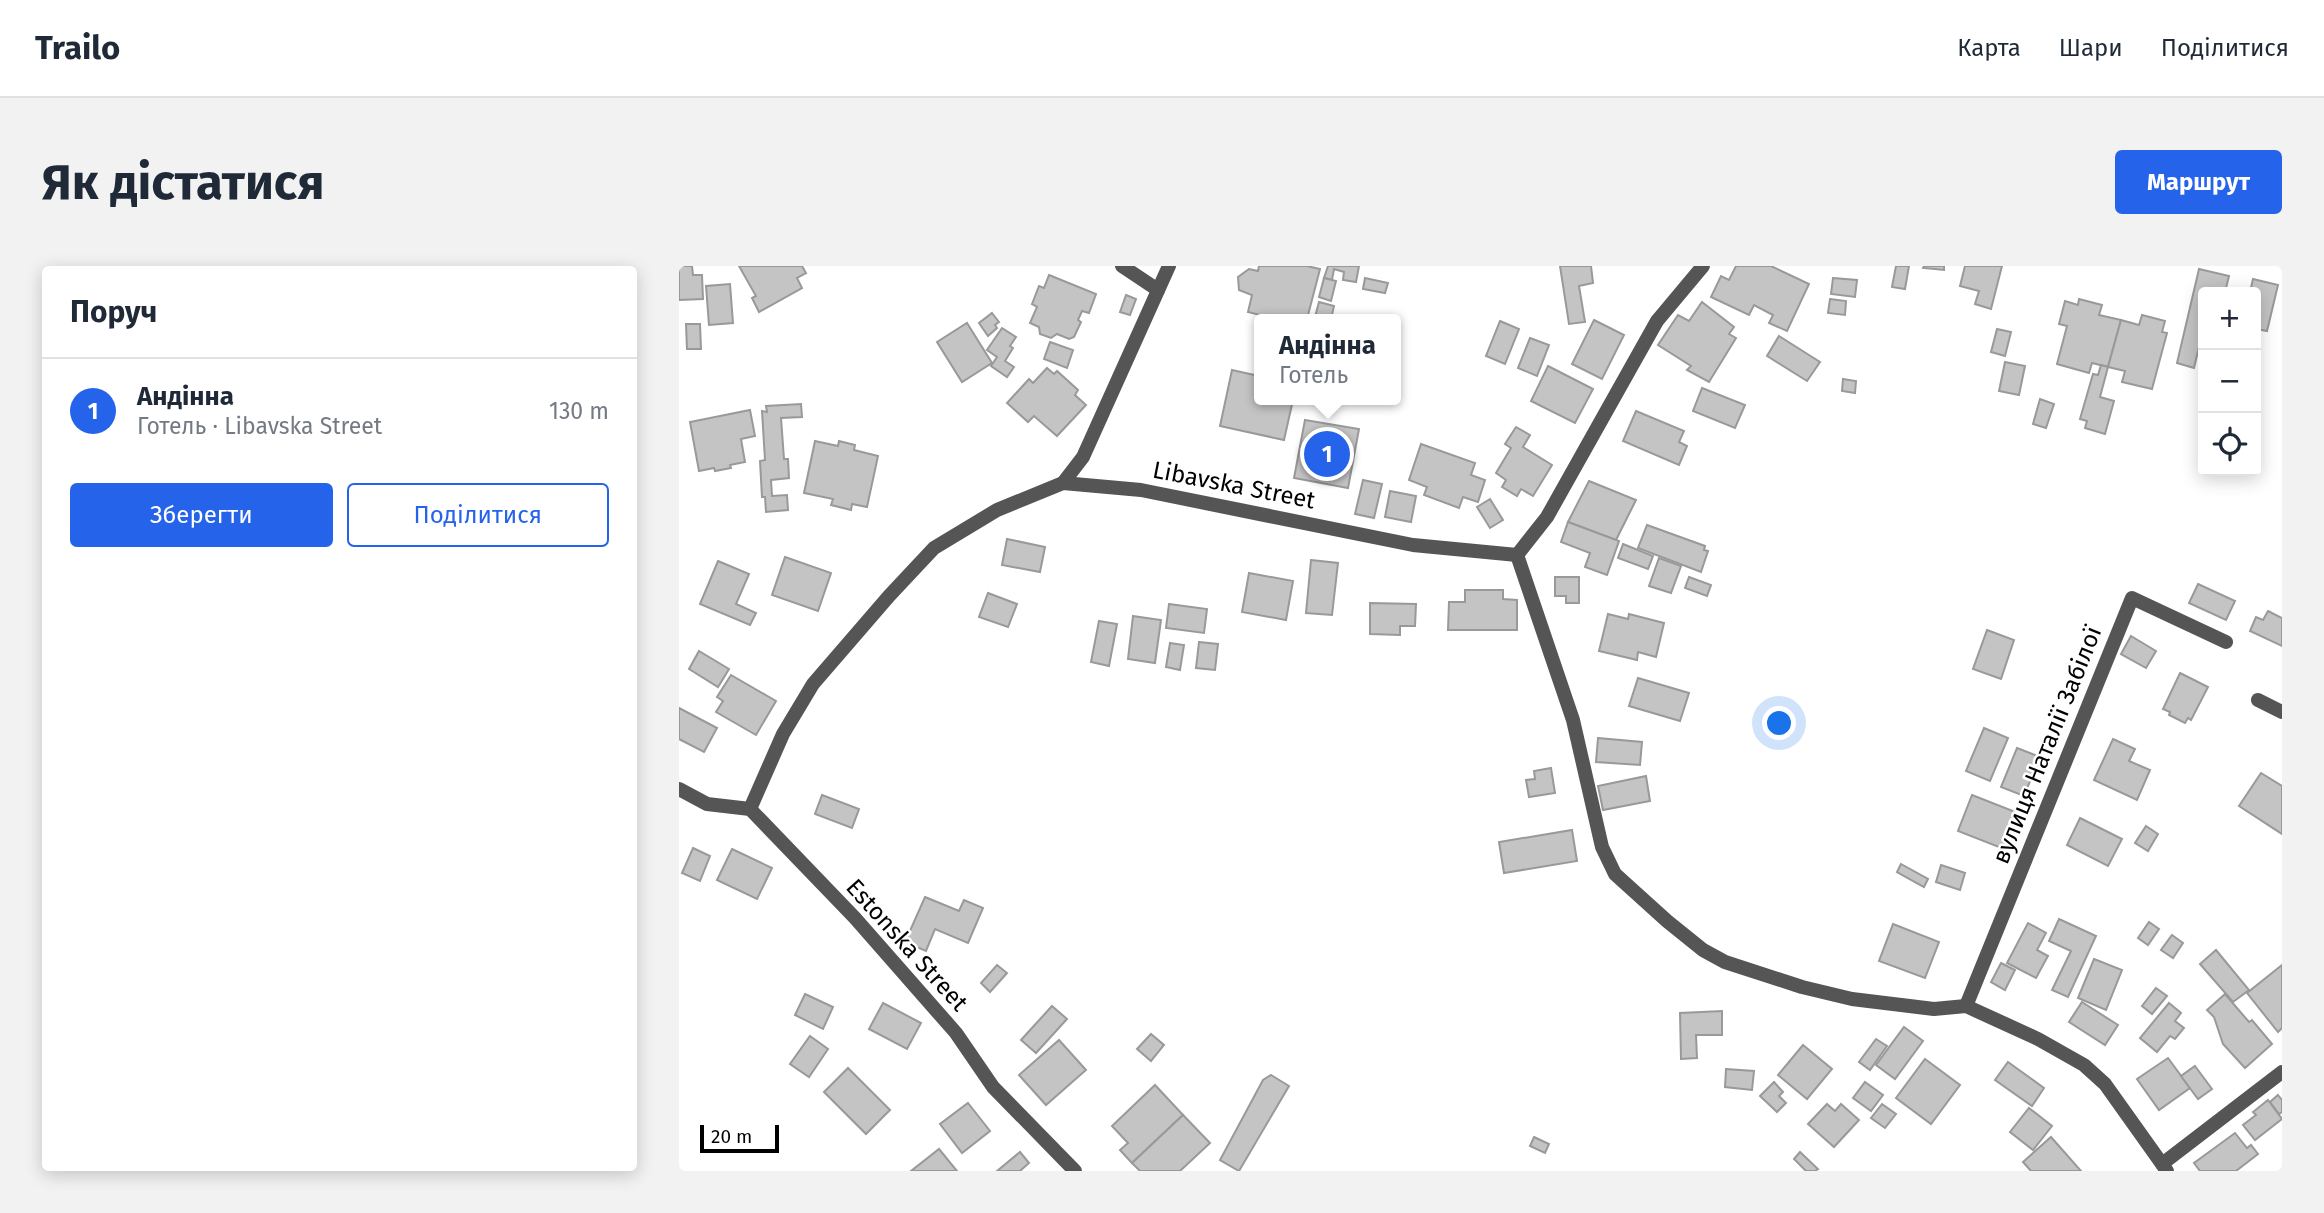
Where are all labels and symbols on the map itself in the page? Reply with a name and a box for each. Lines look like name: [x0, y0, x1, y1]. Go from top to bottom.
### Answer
pin: 1: [1304, 428, 1350, 480]
street label: Libavska Street: [1150, 456, 1318, 515]
street label: вулиця Наталії Забілої: [1987, 621, 2108, 868]
your location: [1762, 706, 1796, 740]
street label: Estonska Street: [840, 873, 974, 1017]
scale bar: [700, 1122, 779, 1154]

